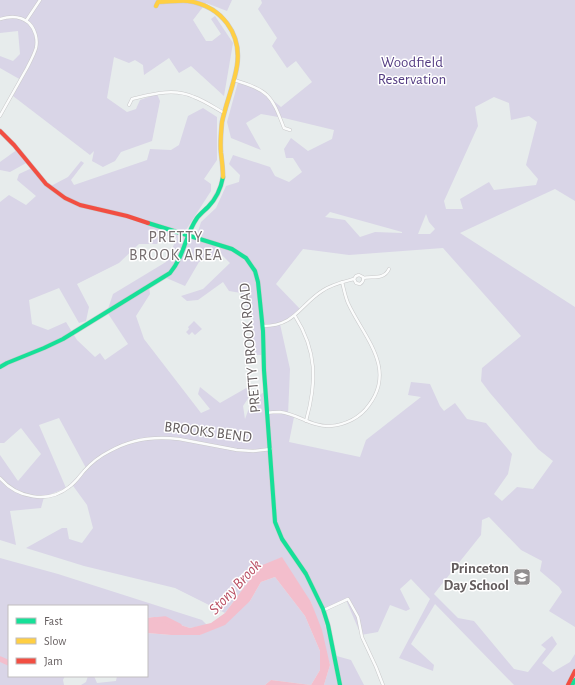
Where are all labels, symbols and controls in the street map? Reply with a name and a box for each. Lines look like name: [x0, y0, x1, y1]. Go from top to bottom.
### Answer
park label: Woodfield Reservation: [378, 55, 446, 87]
district label: PRETTY BROOK AREA: [129, 229, 223, 263]
street label: PRETTY BROOK ROAD: [237, 282, 263, 414]
street label: BROOKS BEND: [163, 419, 253, 445]
water label: Stony Brook: [206, 556, 264, 618]
place label: Princeton Day School: [443, 561, 509, 593]
school or university icon: Princeton Day School: [512, 567, 532, 587]
legend: [8, 605, 148, 677]
text: Fast: [44, 615, 63, 627]
text: Slow: [44, 635, 66, 647]
text: Jam: [44, 655, 63, 667]

